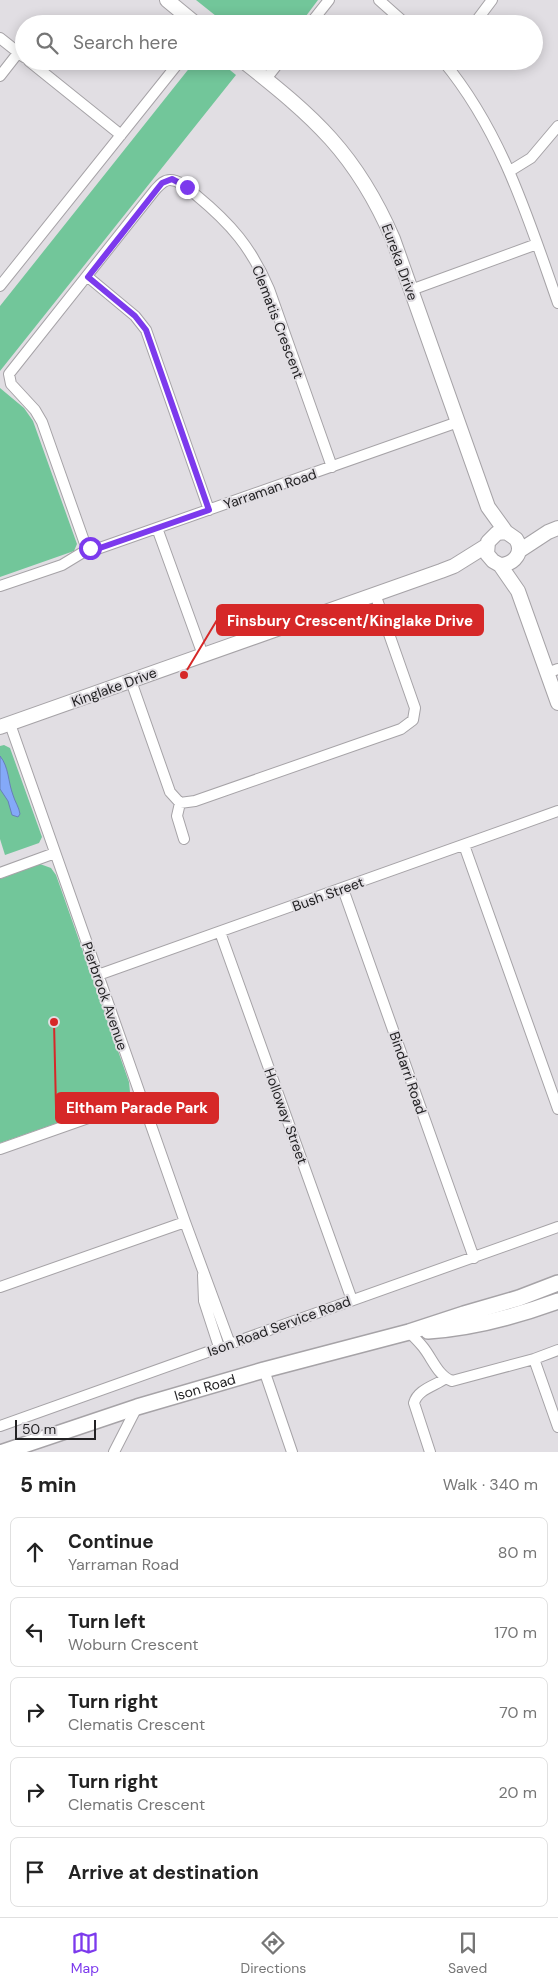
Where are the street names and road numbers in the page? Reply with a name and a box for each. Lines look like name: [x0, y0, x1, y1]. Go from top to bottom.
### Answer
street label: Eureka Drive: [378, 221, 422, 303]
street label: Clematis Crescent: [248, 263, 308, 381]
street label: Yarraman Road: [221, 465, 319, 513]
street label: Kinglake Drive: [69, 663, 159, 711]
street label: Bush Street: [290, 873, 366, 915]
street label: Pierbrook Avenue: [78, 940, 132, 1053]
street label: Bindarri Road: [385, 1029, 431, 1117]
street label: Holloway Street: [260, 1065, 312, 1167]
street label: Ison Road Service Road: [205, 1292, 353, 1360]
street label: Ison Road: [172, 1370, 238, 1405]

